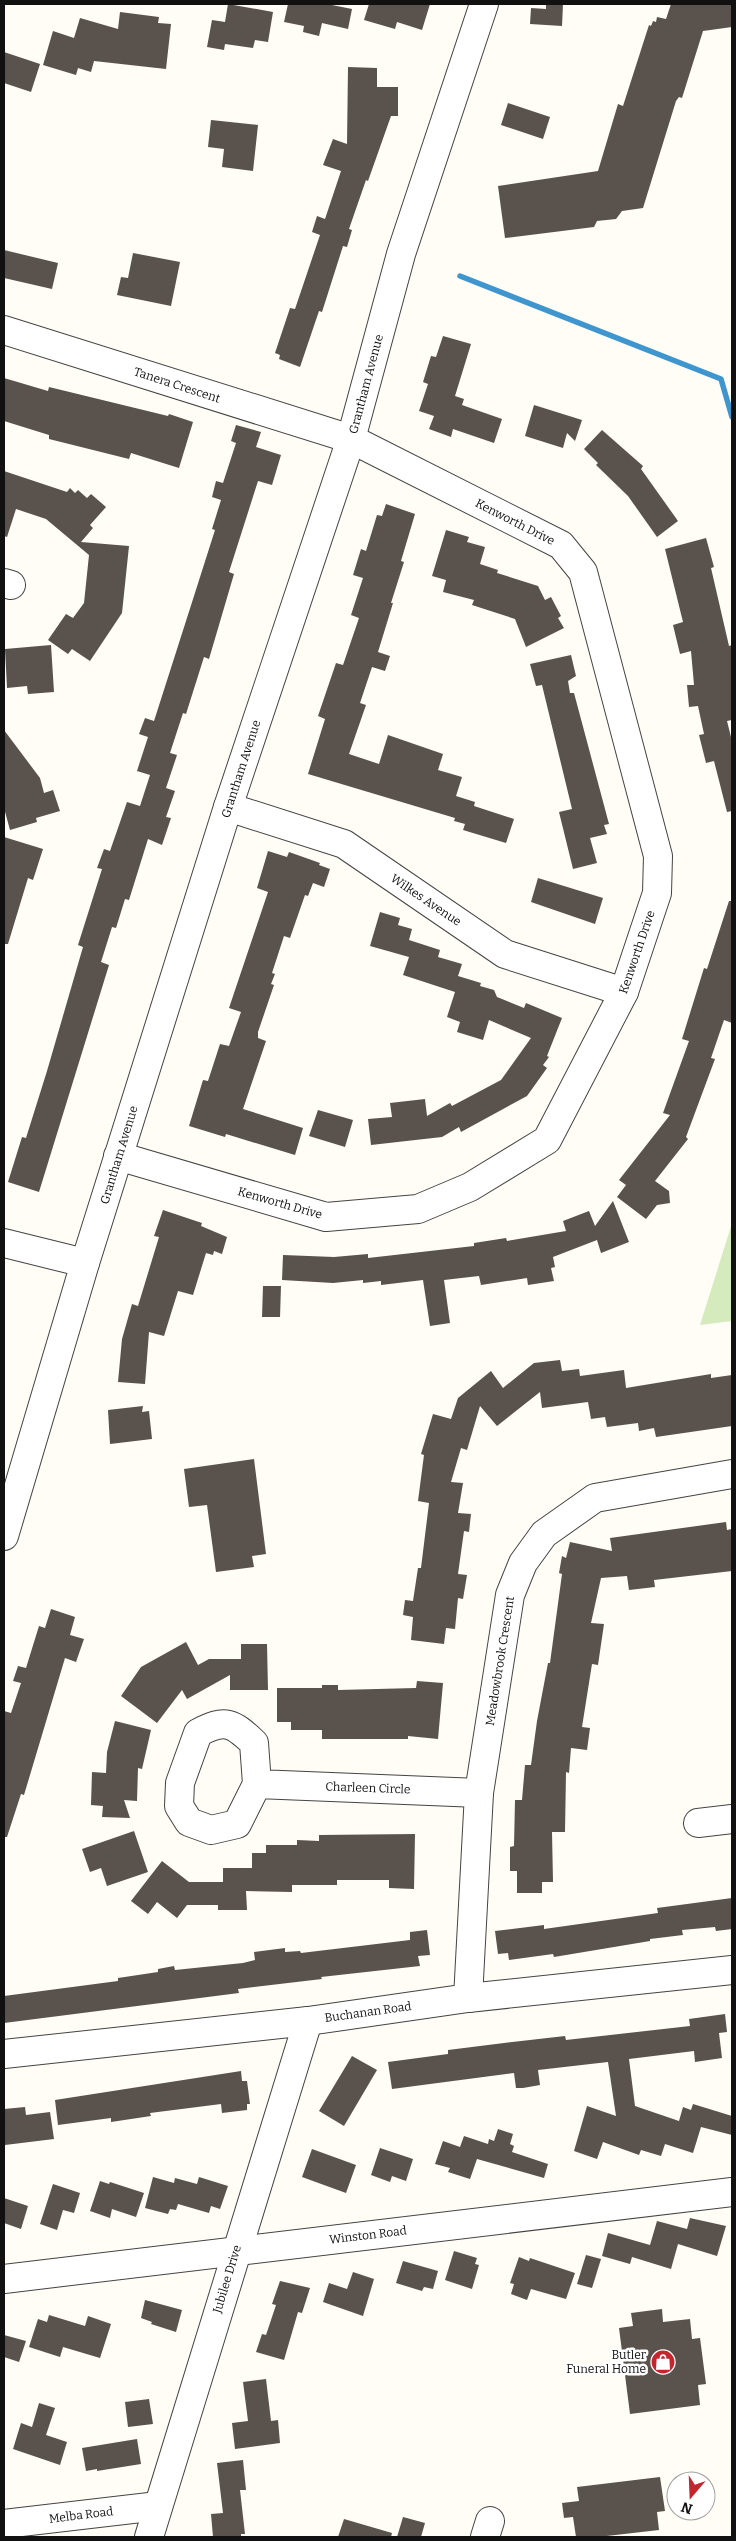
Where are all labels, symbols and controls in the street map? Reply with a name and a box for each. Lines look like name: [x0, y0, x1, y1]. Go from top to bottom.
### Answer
street label: Grantham Avenue: [346, 333, 386, 435]
street label: Tanera Crescent: [132, 364, 223, 406]
street label: Kenworth Drive: [473, 496, 557, 548]
street label: Grantham Avenue: [219, 718, 263, 820]
street label: Wilkes Avenue: [388, 871, 464, 929]
street label: Kenworth Drive: [616, 909, 658, 995]
street label: Grantham Avenue: [97, 1104, 141, 1206]
street label: Kenworth Drive: [236, 1184, 324, 1222]
street label: Meadowbrook Crescent: [483, 1595, 517, 1727]
street label: Charleen Circle: [325, 1780, 411, 1796]
street label: Buchanan Road: [324, 1999, 412, 2025]
street label: Winston Road: [328, 2223, 408, 2247]
street label: Jubilee Drive: [210, 2243, 244, 2316]
place label: Butler Funeral Home: [566, 2348, 647, 2376]
shop icon: Butler Funeral Home: [650, 2349, 676, 2375]
north arrow: [666, 2471, 716, 2521]
text: N: [679, 2498, 695, 2518]
street label: Melba Road: [48, 2504, 114, 2526]

